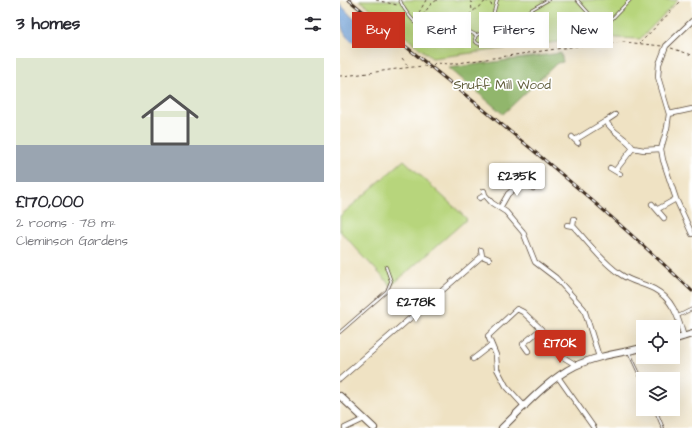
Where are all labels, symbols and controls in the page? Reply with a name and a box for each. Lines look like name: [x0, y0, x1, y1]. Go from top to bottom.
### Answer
text: 3 homes: [16, 12, 80, 36]
chip: Buy: [352, 12, 405, 48]
chip: Rent: [413, 12, 471, 48]
chip: Filters: [479, 12, 549, 48]
chip: New: [557, 12, 613, 48]
icon: filters: [302, 13, 324, 35]
park label: Snuff Mill Wood: [453, 76, 551, 94]
icon: home: [134, 84, 206, 156]
pin: £235K: [489, 163, 545, 197]
text: £235K: [498, 167, 536, 185]
text: £170,000: [16, 190, 84, 214]
text: 2 rooms · 78 m²: [16, 214, 116, 232]
text: Cleminson Gardens: [16, 232, 128, 250]
pin: £278K: [388, 289, 444, 323]
text: £278K: [397, 293, 435, 311]
map controls: [636, 320, 680, 416]
button: locate: [636, 320, 680, 364]
pin: £170K: [532, 330, 588, 364]
text: £170K: [544, 334, 576, 352]
button: layers: [636, 372, 680, 416]

